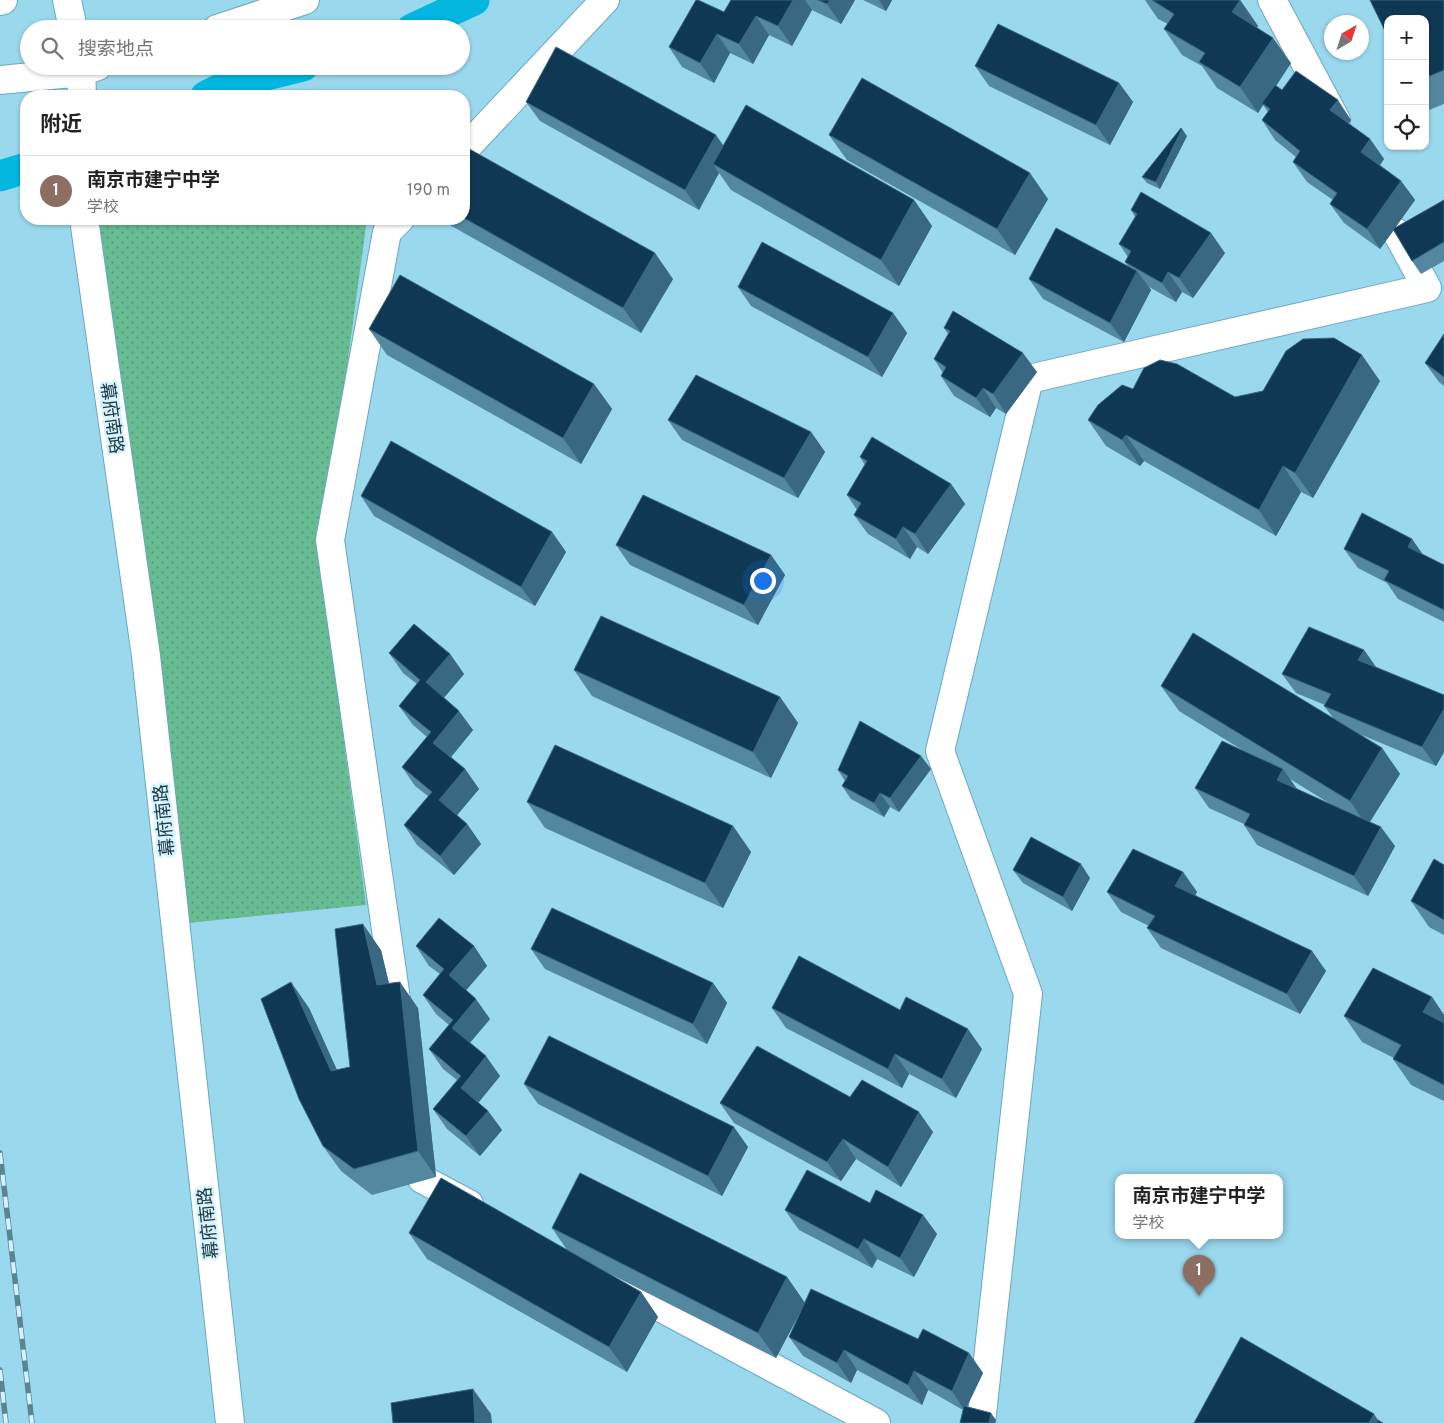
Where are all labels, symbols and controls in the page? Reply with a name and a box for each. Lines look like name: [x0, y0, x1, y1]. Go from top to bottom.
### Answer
north arrow: [1324, 15, 1369, 60]
map controls: [1384, 15, 1429, 150]
button: +: [1384, 15, 1429, 60]
search box: [20, 20, 470, 75]
icon: search: [38, 34, 66, 62]
text: 搜索地点: [78, 38, 154, 62]
button: −: [1384, 60, 1429, 105]
button: locate: [1384, 105, 1429, 150]
text: 附近: [40, 112, 82, 139]
text: 南京市建宁中学: [87, 169, 220, 193]
text: 1: [53, 181, 59, 201]
text: 190 m: [407, 181, 450, 201]
text: 学校: [87, 198, 119, 218]
street label: 幕府南路: [94, 381, 127, 455]
your location: [750, 568, 776, 594]
street label: 幕府南路: [150, 783, 181, 857]
popup: [1115, 1174, 1283, 1239]
text: 南京市建宁中学: [1132, 1185, 1266, 1209]
street label: 幕府南路: [194, 1186, 225, 1260]
text: 学校: [1132, 1214, 1165, 1234]
pin: 1: [1183, 1255, 1215, 1296]

